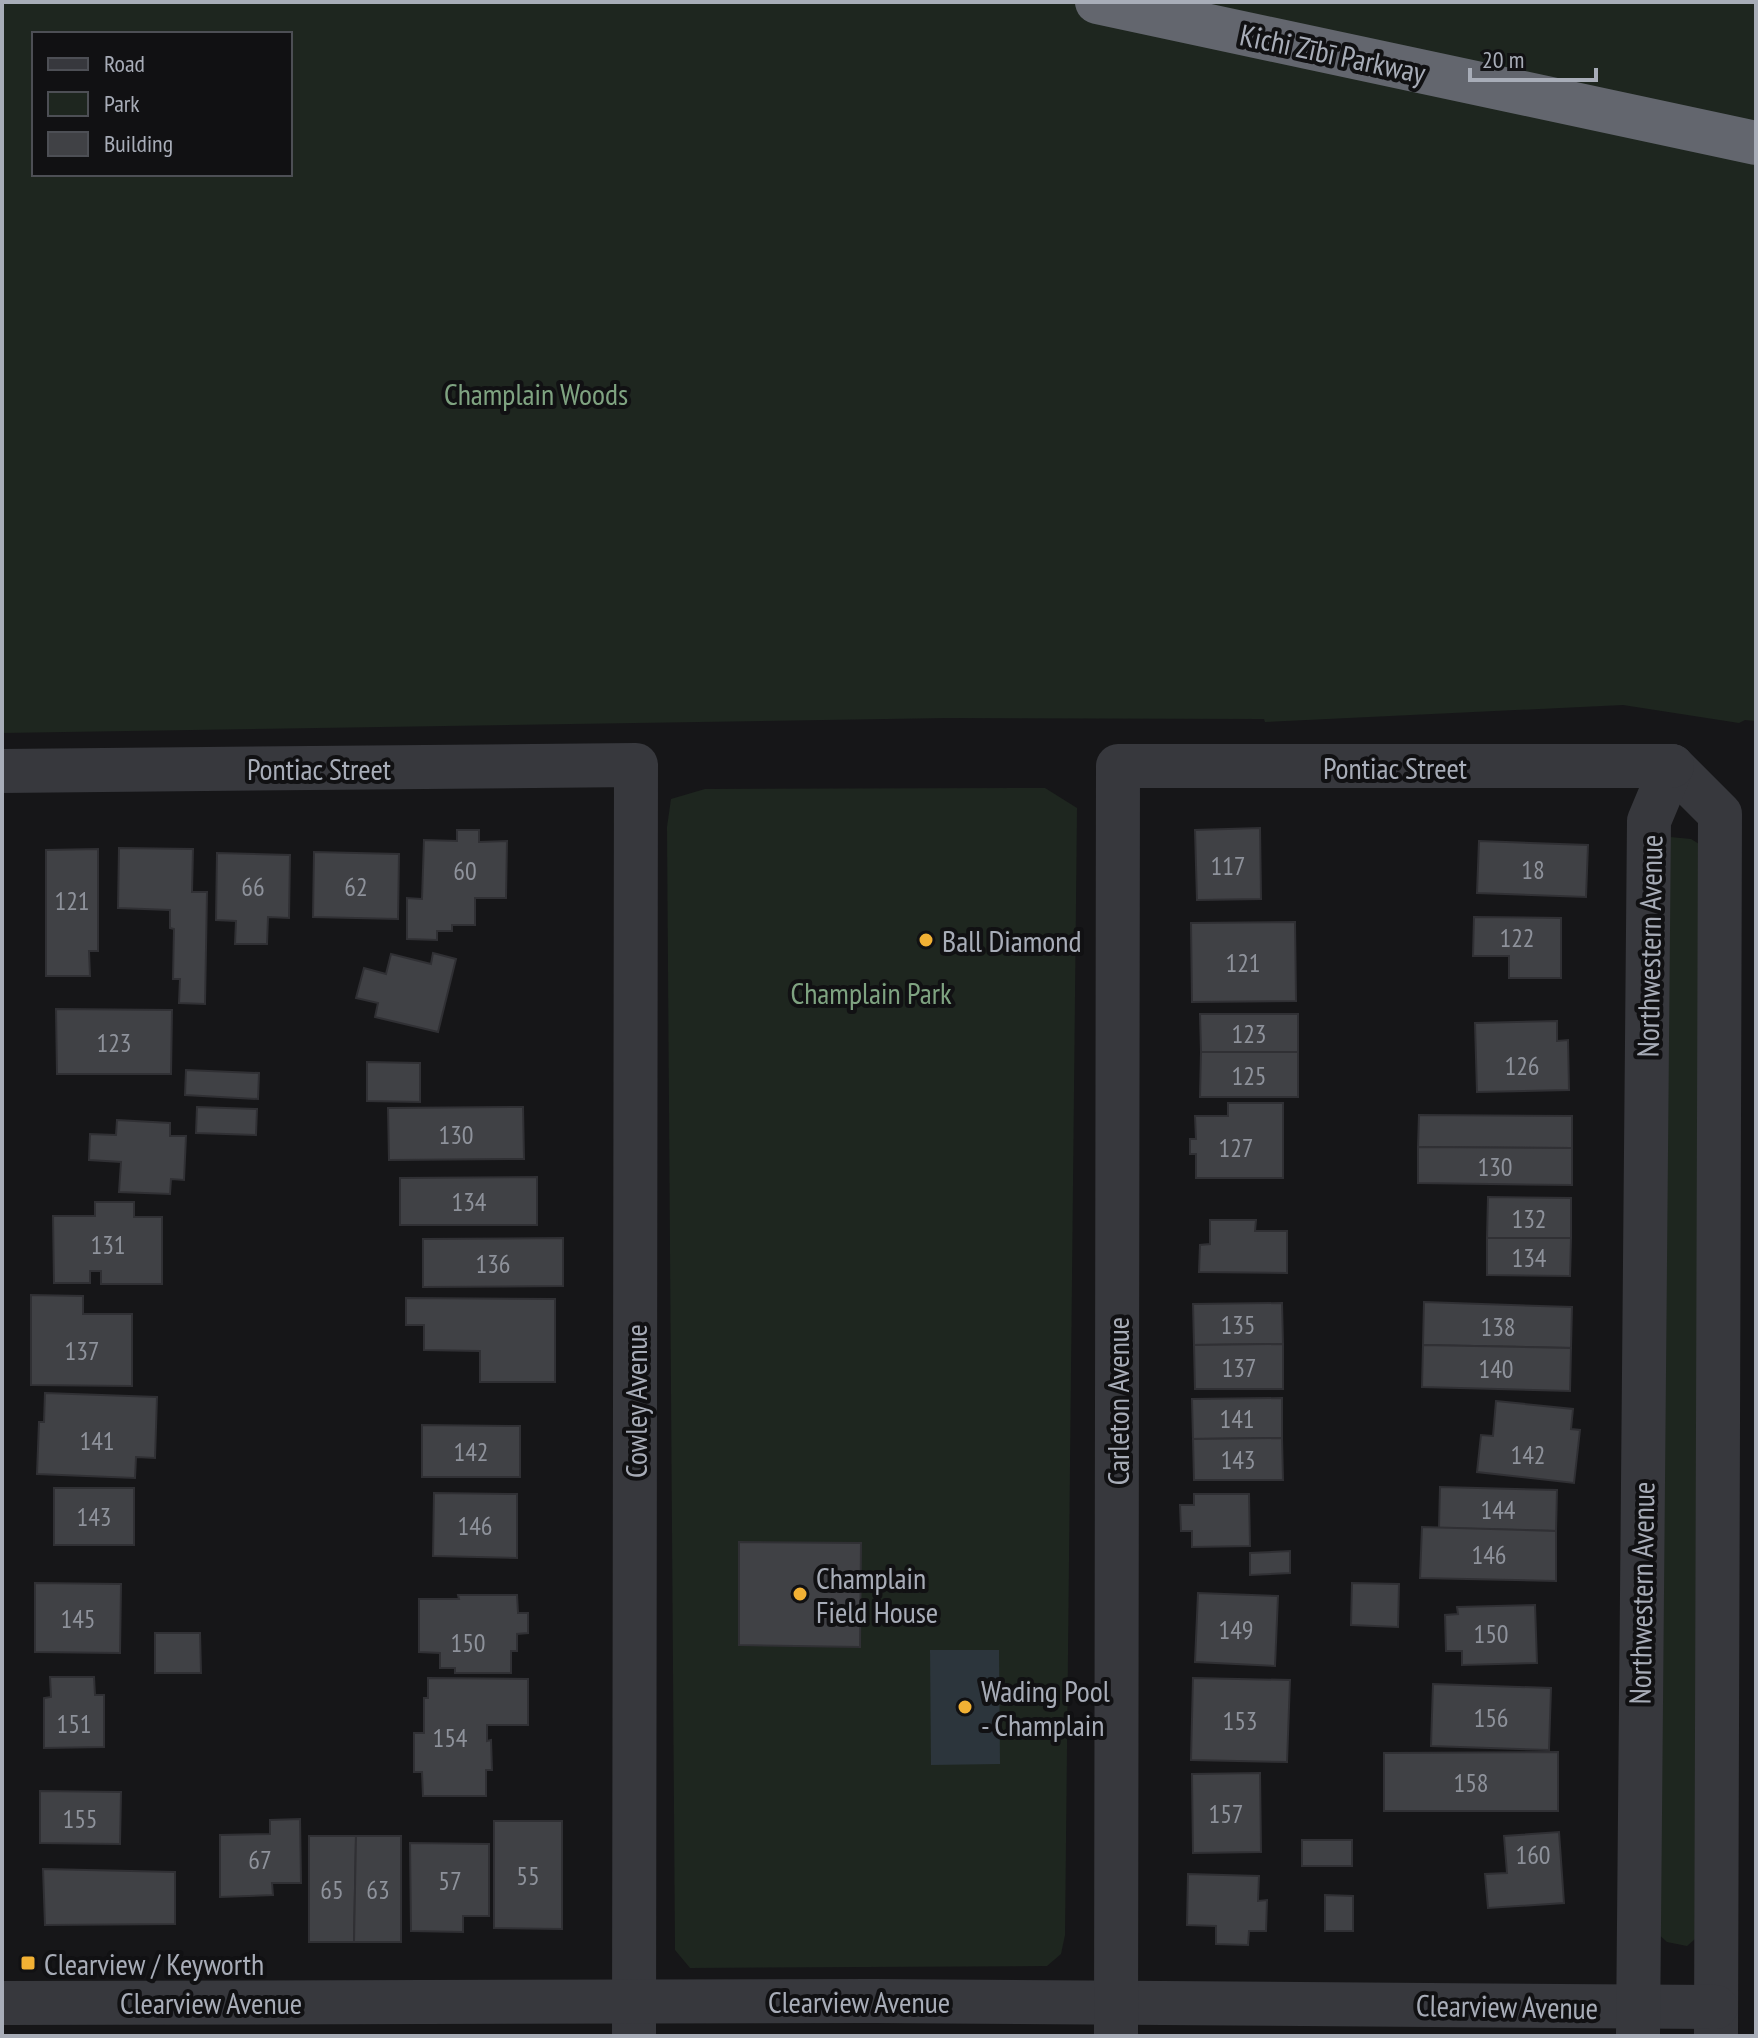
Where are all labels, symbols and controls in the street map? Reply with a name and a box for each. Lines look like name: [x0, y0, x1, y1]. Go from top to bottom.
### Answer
street label: Kichi Zībī Parkway: [1237, 14, 1430, 92]
legend: [32, 32, 292, 176]
scale bar: [1470, 32, 1596, 82]
text: 20 m: [1482, 44, 1524, 75]
text: Road: [104, 48, 145, 79]
text: Park: [104, 88, 140, 119]
text: Building: [104, 128, 173, 159]
park label: Champlain Woods: [444, 374, 628, 413]
street label: Pontiac Street: [1323, 748, 1468, 787]
street label: Pontiac Street: [247, 749, 392, 788]
street label: Northwestern Avenue: [1628, 834, 1670, 1058]
house number: 117: [1210, 849, 1246, 882]
house number: 18: [1521, 853, 1545, 886]
house number: 60: [453, 854, 477, 887]
house number: 66: [241, 870, 265, 903]
house number: 62: [344, 870, 368, 903]
house number: 121: [54, 884, 90, 917]
place label: Ball Diamond: [942, 921, 1081, 960]
house number: 122: [1499, 921, 1535, 954]
marker: Ball Diamond: [917, 931, 935, 949]
house number: 121: [1225, 946, 1261, 979]
park label: Champlain Park: [790, 973, 952, 1012]
house number: 123: [1231, 1017, 1267, 1050]
house number: 123: [96, 1026, 132, 1059]
house number: 126: [1504, 1049, 1540, 1082]
house number: 125: [1231, 1059, 1267, 1092]
house number: 130: [438, 1118, 474, 1151]
house number: 127: [1218, 1131, 1254, 1164]
house number: 130: [1477, 1150, 1513, 1183]
house number: 134: [451, 1185, 487, 1218]
house number: 132: [1511, 1202, 1547, 1235]
house number: 131: [90, 1228, 126, 1261]
house number: 134: [1511, 1241, 1547, 1274]
house number: 136: [475, 1247, 511, 1280]
house number: 135: [1220, 1308, 1256, 1341]
house number: 138: [1480, 1310, 1516, 1343]
street label: Carleton Avenue: [1098, 1317, 1137, 1485]
street label: Cowley Avenue: [616, 1324, 655, 1478]
house number: 137: [64, 1334, 100, 1367]
house number: 137: [1221, 1351, 1257, 1384]
house number: 140: [1478, 1352, 1514, 1385]
house number: 141: [1219, 1402, 1255, 1435]
house number: 141: [79, 1424, 115, 1457]
house number: 142: [453, 1435, 489, 1468]
house number: 142: [1510, 1438, 1546, 1471]
house number: 143: [1220, 1443, 1256, 1476]
street label: Northwestern Avenue: [1620, 1481, 1662, 1705]
house number: 144: [1480, 1493, 1516, 1526]
house number: 143: [76, 1500, 112, 1533]
house number: 146: [457, 1509, 493, 1542]
house number: 146: [1471, 1538, 1507, 1571]
place label: Champlain Field House: [816, 1558, 938, 1631]
marker: Champlain Field House: [791, 1585, 809, 1603]
house number: 145: [60, 1602, 96, 1635]
house number: 149: [1218, 1613, 1254, 1646]
house number: 150: [1473, 1617, 1509, 1650]
house number: 150: [450, 1626, 486, 1659]
place label: Wading Pool - Champlain: [981, 1671, 1110, 1744]
marker: Wading Pool - Champlain: [956, 1698, 974, 1716]
house number: 156: [1473, 1701, 1509, 1734]
house number: 153: [1222, 1704, 1258, 1737]
house number: 151: [56, 1707, 92, 1740]
house number: 154: [432, 1721, 468, 1754]
house number: 158: [1453, 1766, 1489, 1799]
house number: 157: [1208, 1797, 1244, 1830]
house number: 155: [62, 1802, 98, 1835]
house number: 160: [1515, 1838, 1551, 1871]
house number: 67: [248, 1843, 272, 1876]
house number: 55: [516, 1859, 540, 1892]
house number: 57: [438, 1864, 462, 1897]
house number: 65: [320, 1873, 344, 1906]
house number: 63: [366, 1873, 390, 1906]
place label: Clearview / Keyworth: [44, 1944, 264, 1983]
marker: Clearview / Keyworth: [19, 1954, 37, 1972]
street label: Clearview Avenue: [768, 1982, 950, 2021]
street label: Clearview Avenue: [120, 1983, 302, 2022]
street label: Clearview Avenue: [1416, 1985, 1598, 2027]

